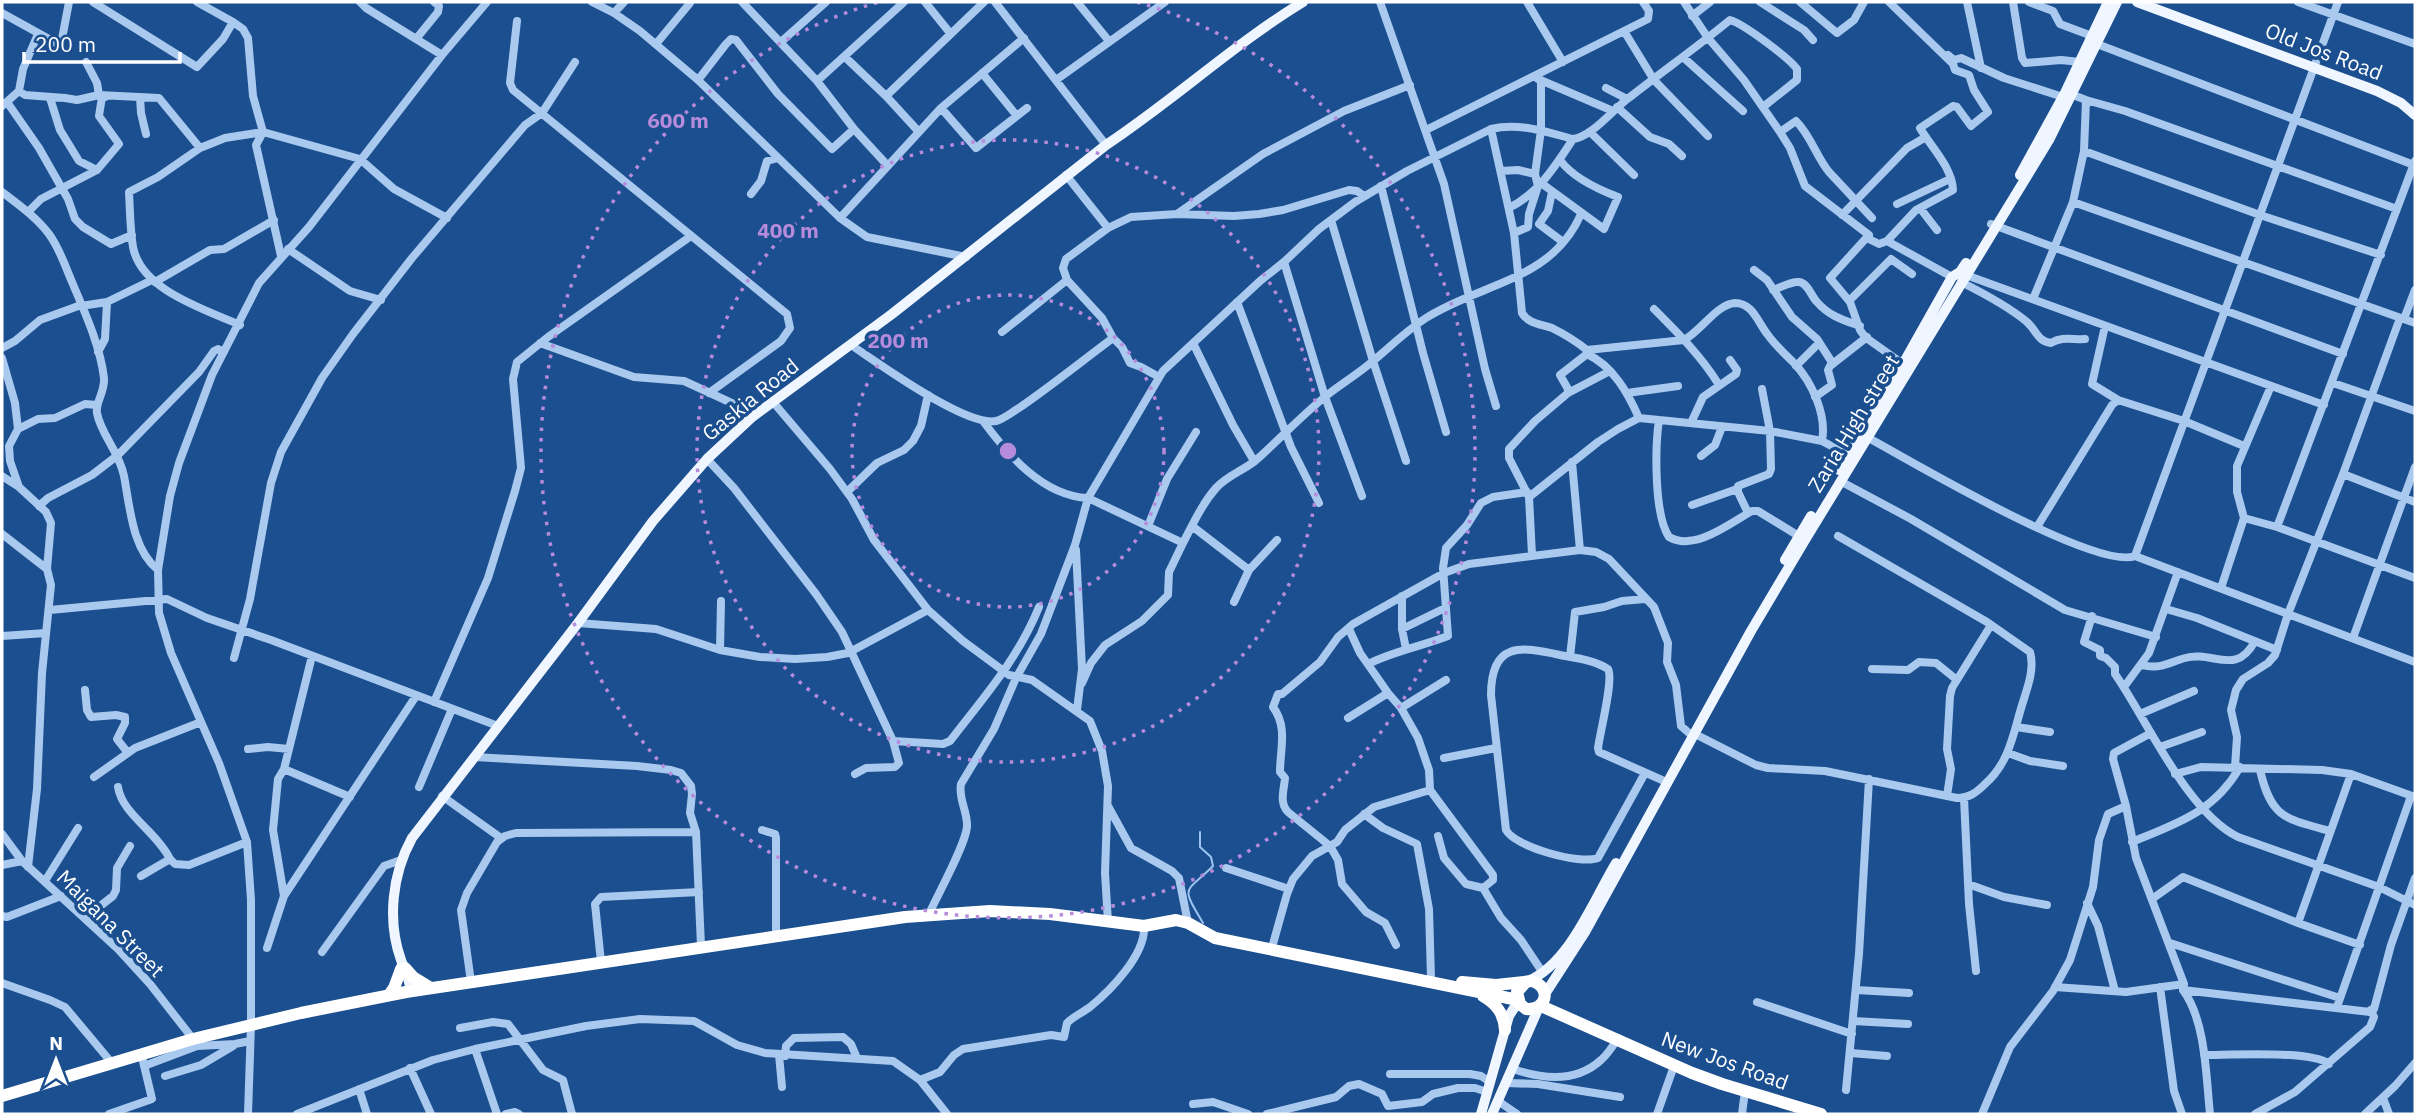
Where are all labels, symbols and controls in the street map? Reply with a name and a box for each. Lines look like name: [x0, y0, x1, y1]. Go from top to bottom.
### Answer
street label: Old Jos Road: [2261, 16, 2387, 86]
scale bar: [24, 21, 180, 65]
text: 200 m: [35, 30, 96, 58]
text: 600 m: [647, 106, 709, 134]
text: 400 m: [757, 216, 819, 244]
text: 200 m: [867, 326, 929, 354]
street label: Zaria High street: [1801, 349, 1905, 497]
street label: Gaskia Road: [696, 351, 804, 447]
centre of rings: [996, 439, 1020, 463]
street label: Maigana Street: [51, 863, 171, 983]
street label: New Jos Road: [1658, 1024, 1792, 1096]
north arrow: [21, 1025, 91, 1095]
text: N: [49, 1031, 63, 1055]

